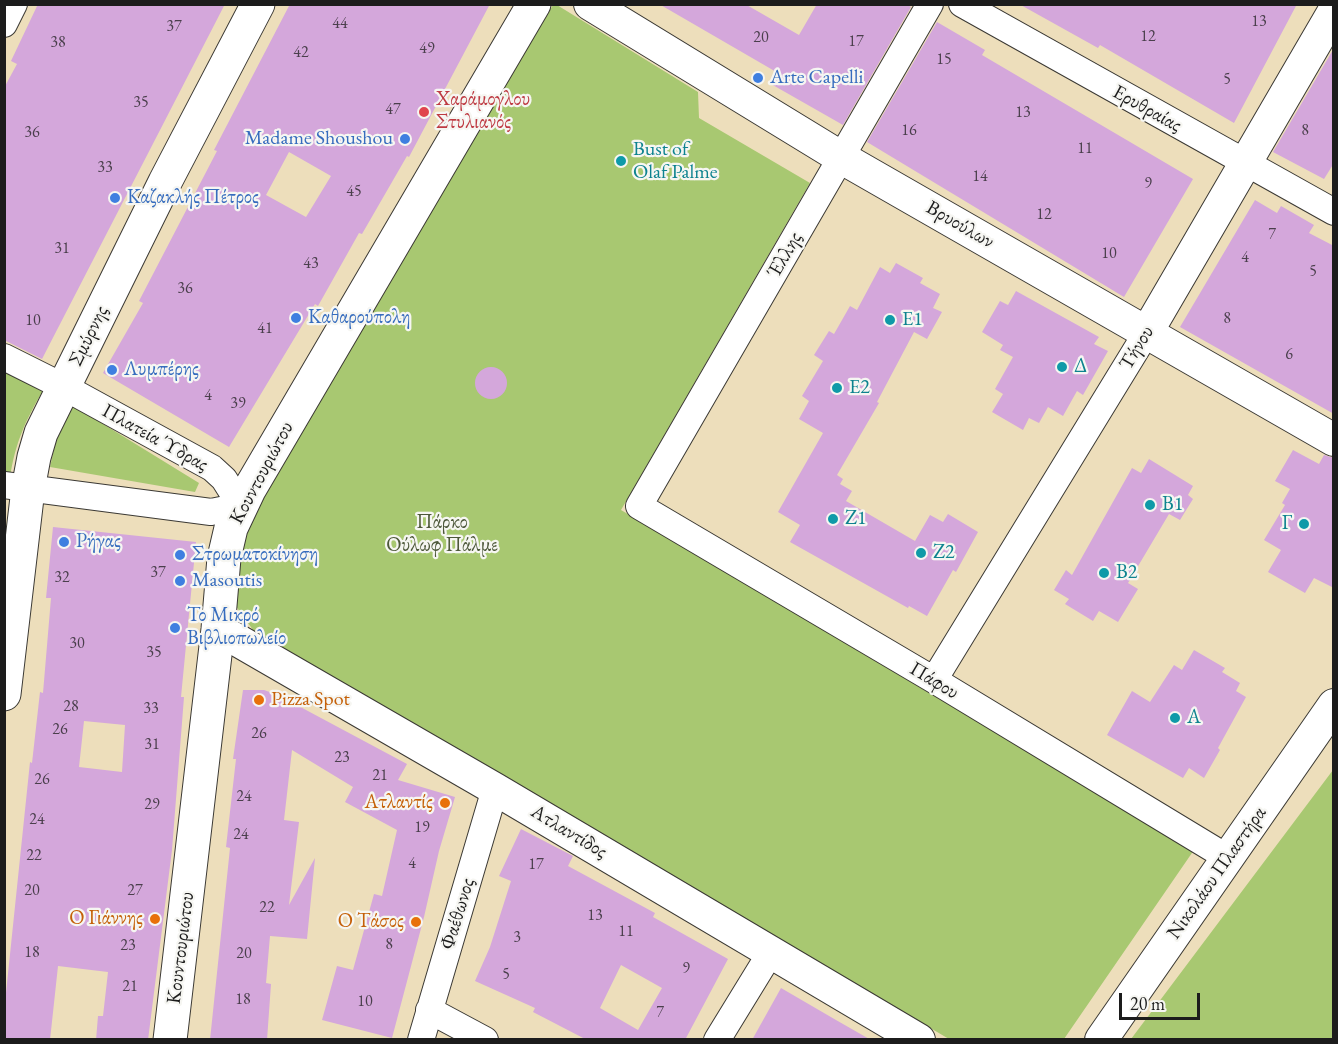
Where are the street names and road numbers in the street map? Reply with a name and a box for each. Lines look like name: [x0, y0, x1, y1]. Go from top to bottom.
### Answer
street label: Ερυθραίας: [1108, 80, 1186, 138]
street label: Βρυούλων: [922, 196, 998, 254]
street label: Έλλης: [762, 228, 808, 282]
street label: Σμύρνης: [64, 302, 114, 370]
street label: Τήνου: [1115, 322, 1159, 374]
street label: Πλατεία Ύδρας: [98, 399, 212, 477]
street label: Κουντουριώτου: [225, 418, 299, 528]
street label: Πάφου: [905, 657, 963, 705]
street label: Ατλαντίδος: [526, 800, 612, 864]
street label: Νικολάου Πλαστήρα: [1162, 802, 1272, 944]
street label: Φαέθωνος: [436, 875, 480, 953]
street label: Κουντουριώτου: [162, 891, 200, 1005]

